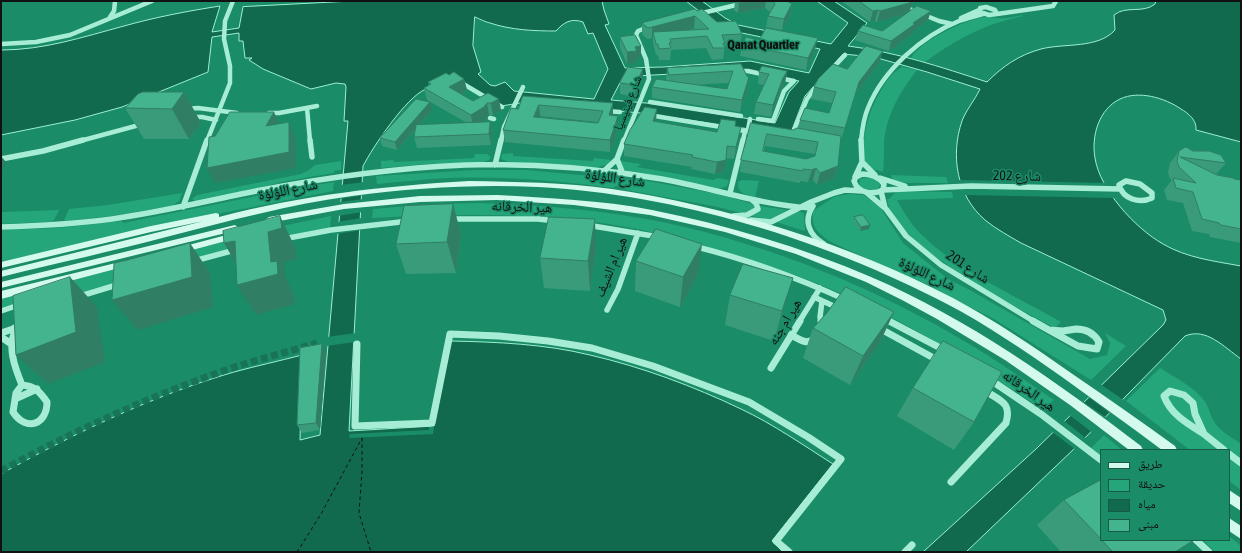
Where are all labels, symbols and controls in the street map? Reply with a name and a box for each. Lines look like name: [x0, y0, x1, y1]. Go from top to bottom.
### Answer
district label: Qanat Quartier: [727, 37, 799, 53]
street label: شارع فينيسيا: [611, 74, 645, 132]
street label: شارع اللؤلؤة: [584, 166, 646, 190]
street label: شارع 202: [993, 167, 1041, 185]
street label: شارع اللؤلؤة: [257, 176, 319, 204]
street label: هير الخرقانه: [491, 198, 553, 216]
street label: هير ام الشيف: [591, 234, 631, 300]
street label: شارع 201: [943, 247, 993, 287]
street label: شارع اللؤلؤة: [896, 254, 958, 294]
street label: هير ام جنه: [765, 296, 805, 348]
street label: هير الخرقانه: [999, 367, 1059, 415]
legend: [1100, 449, 1230, 541]
text: طريق: [1138, 457, 1163, 471]
text: حديقة: [1138, 477, 1166, 491]
text: مياه: [1138, 497, 1156, 511]
text: مبنى: [1138, 517, 1159, 531]

